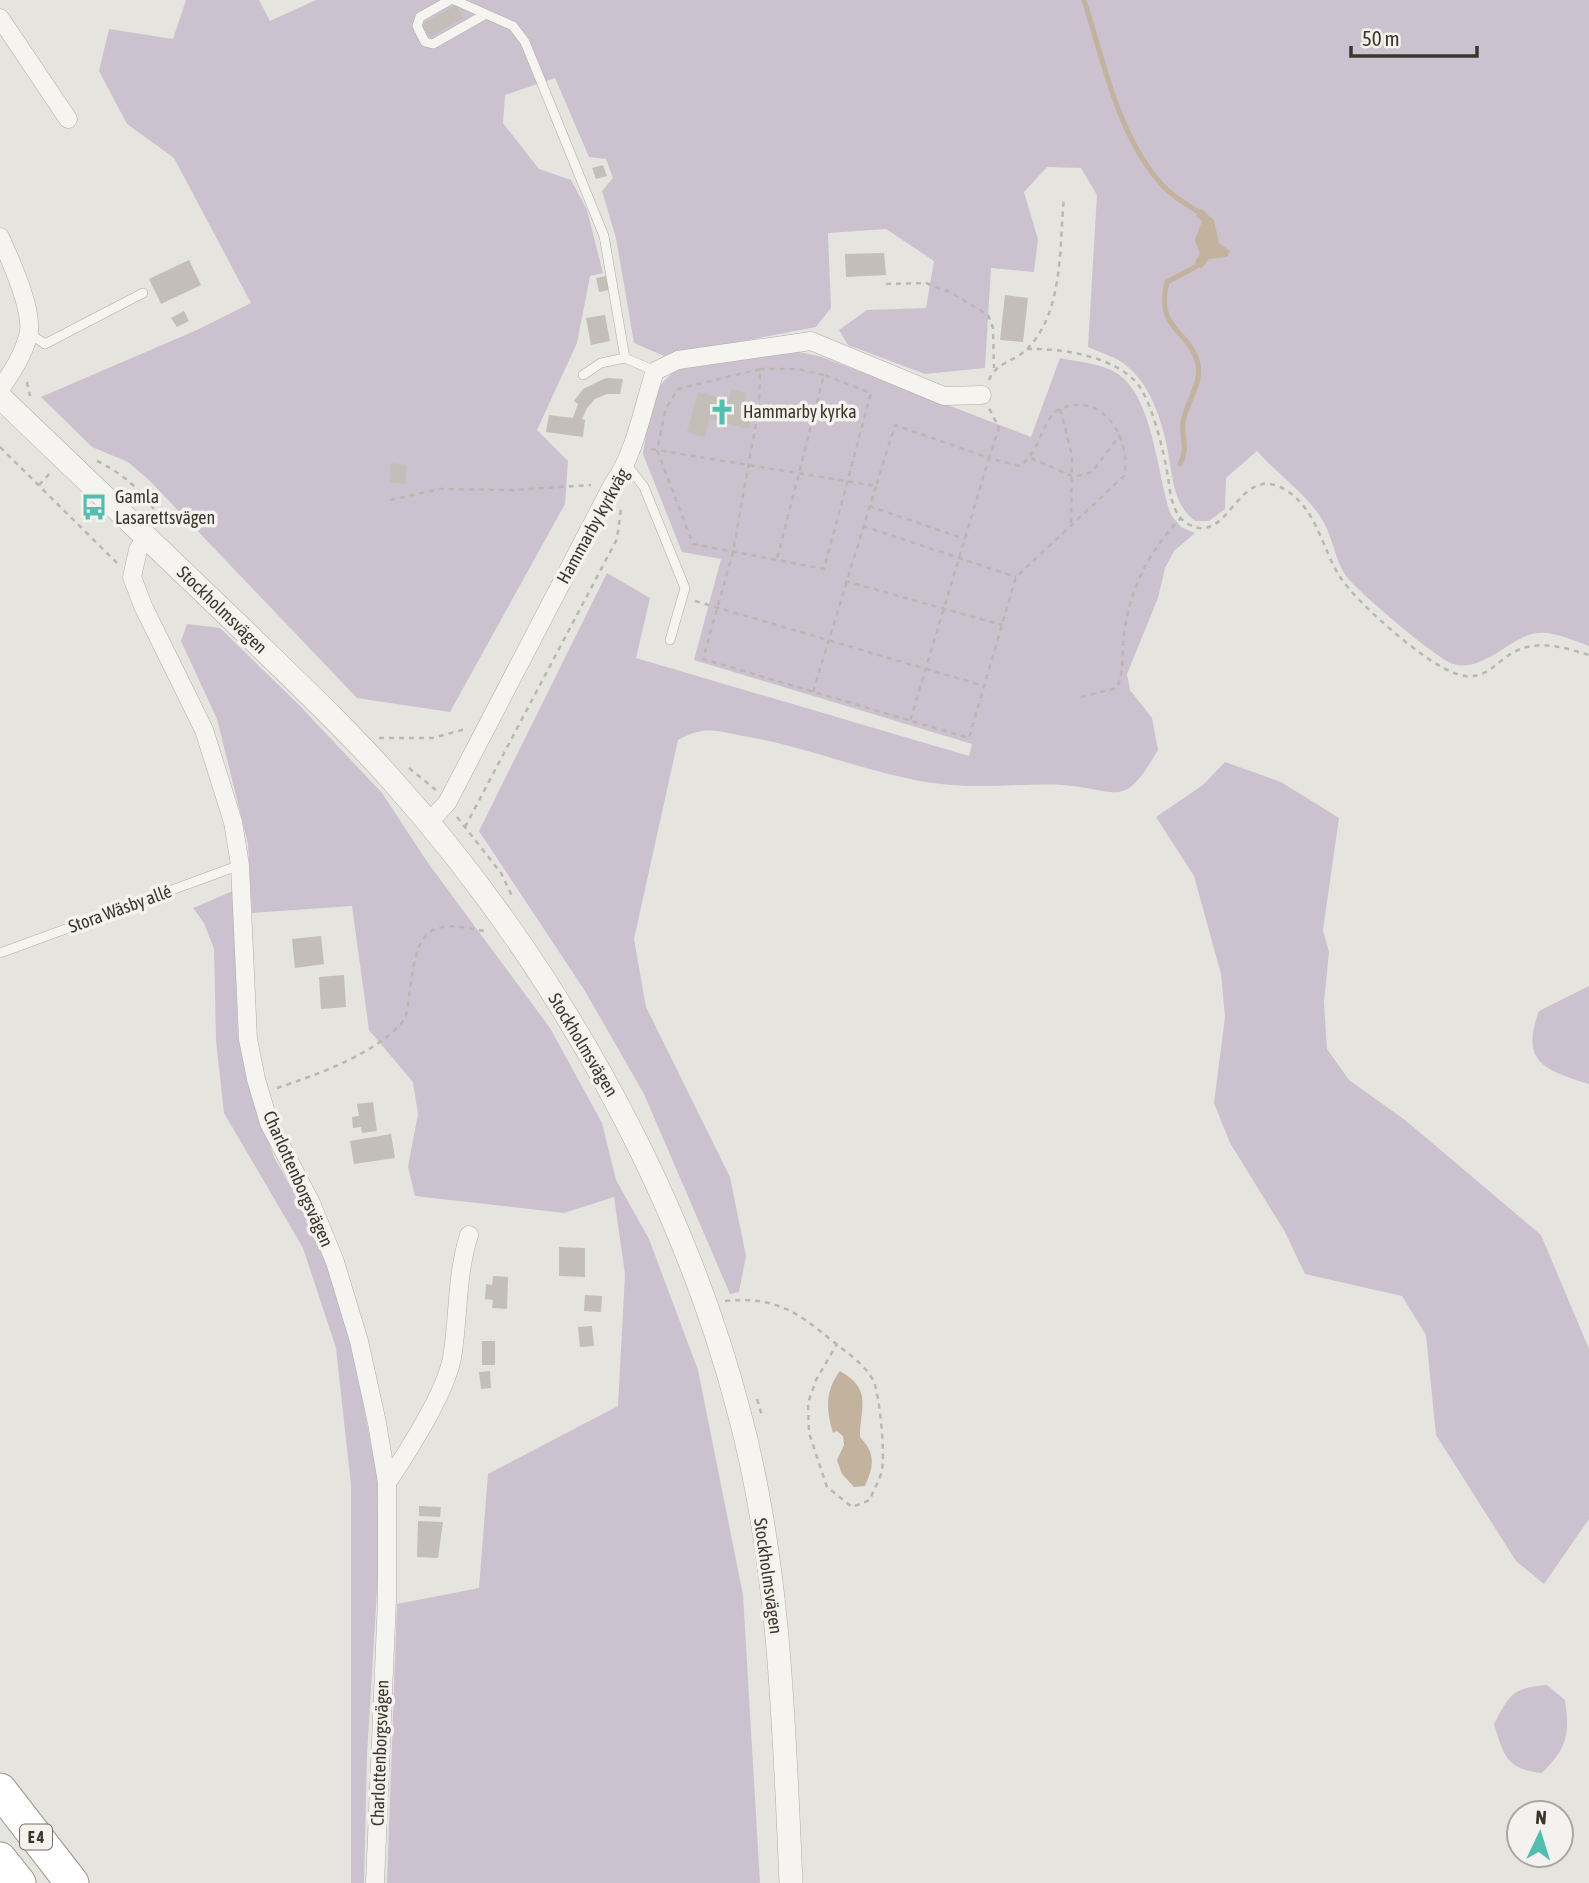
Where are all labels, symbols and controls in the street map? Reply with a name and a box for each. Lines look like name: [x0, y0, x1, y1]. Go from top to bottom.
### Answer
scale bar: [1351, 14, 1477, 58]
text: 50 m: [1362, 26, 1400, 50]
church icon: Hammarby kyrka: [707, 397, 737, 427]
place label: Hammarby kyrka: [743, 401, 857, 422]
street label: Hammarby kyrkväg: [552, 464, 633, 587]
place label: Gamla Lasarettsvägen: [115, 486, 215, 528]
bus stop icon: Gamla Lasarettsvägen: [79, 492, 109, 522]
street label: Stockholmsvägen: [173, 562, 272, 658]
street label: Stora Wäsby allé: [65, 880, 174, 937]
street label: Stockholmsvägen: [544, 989, 622, 1100]
street label: Charlottenborgsvägen: [259, 1108, 338, 1250]
street label: Stockholmsvägen: [750, 1517, 787, 1635]
street label: Charlottenborgsvägen: [366, 1679, 393, 1827]
north arrow: [1505, 1799, 1575, 1869]
text: N: [1535, 1806, 1548, 1828]
road number: E 4: [20, 1825, 52, 1850]

